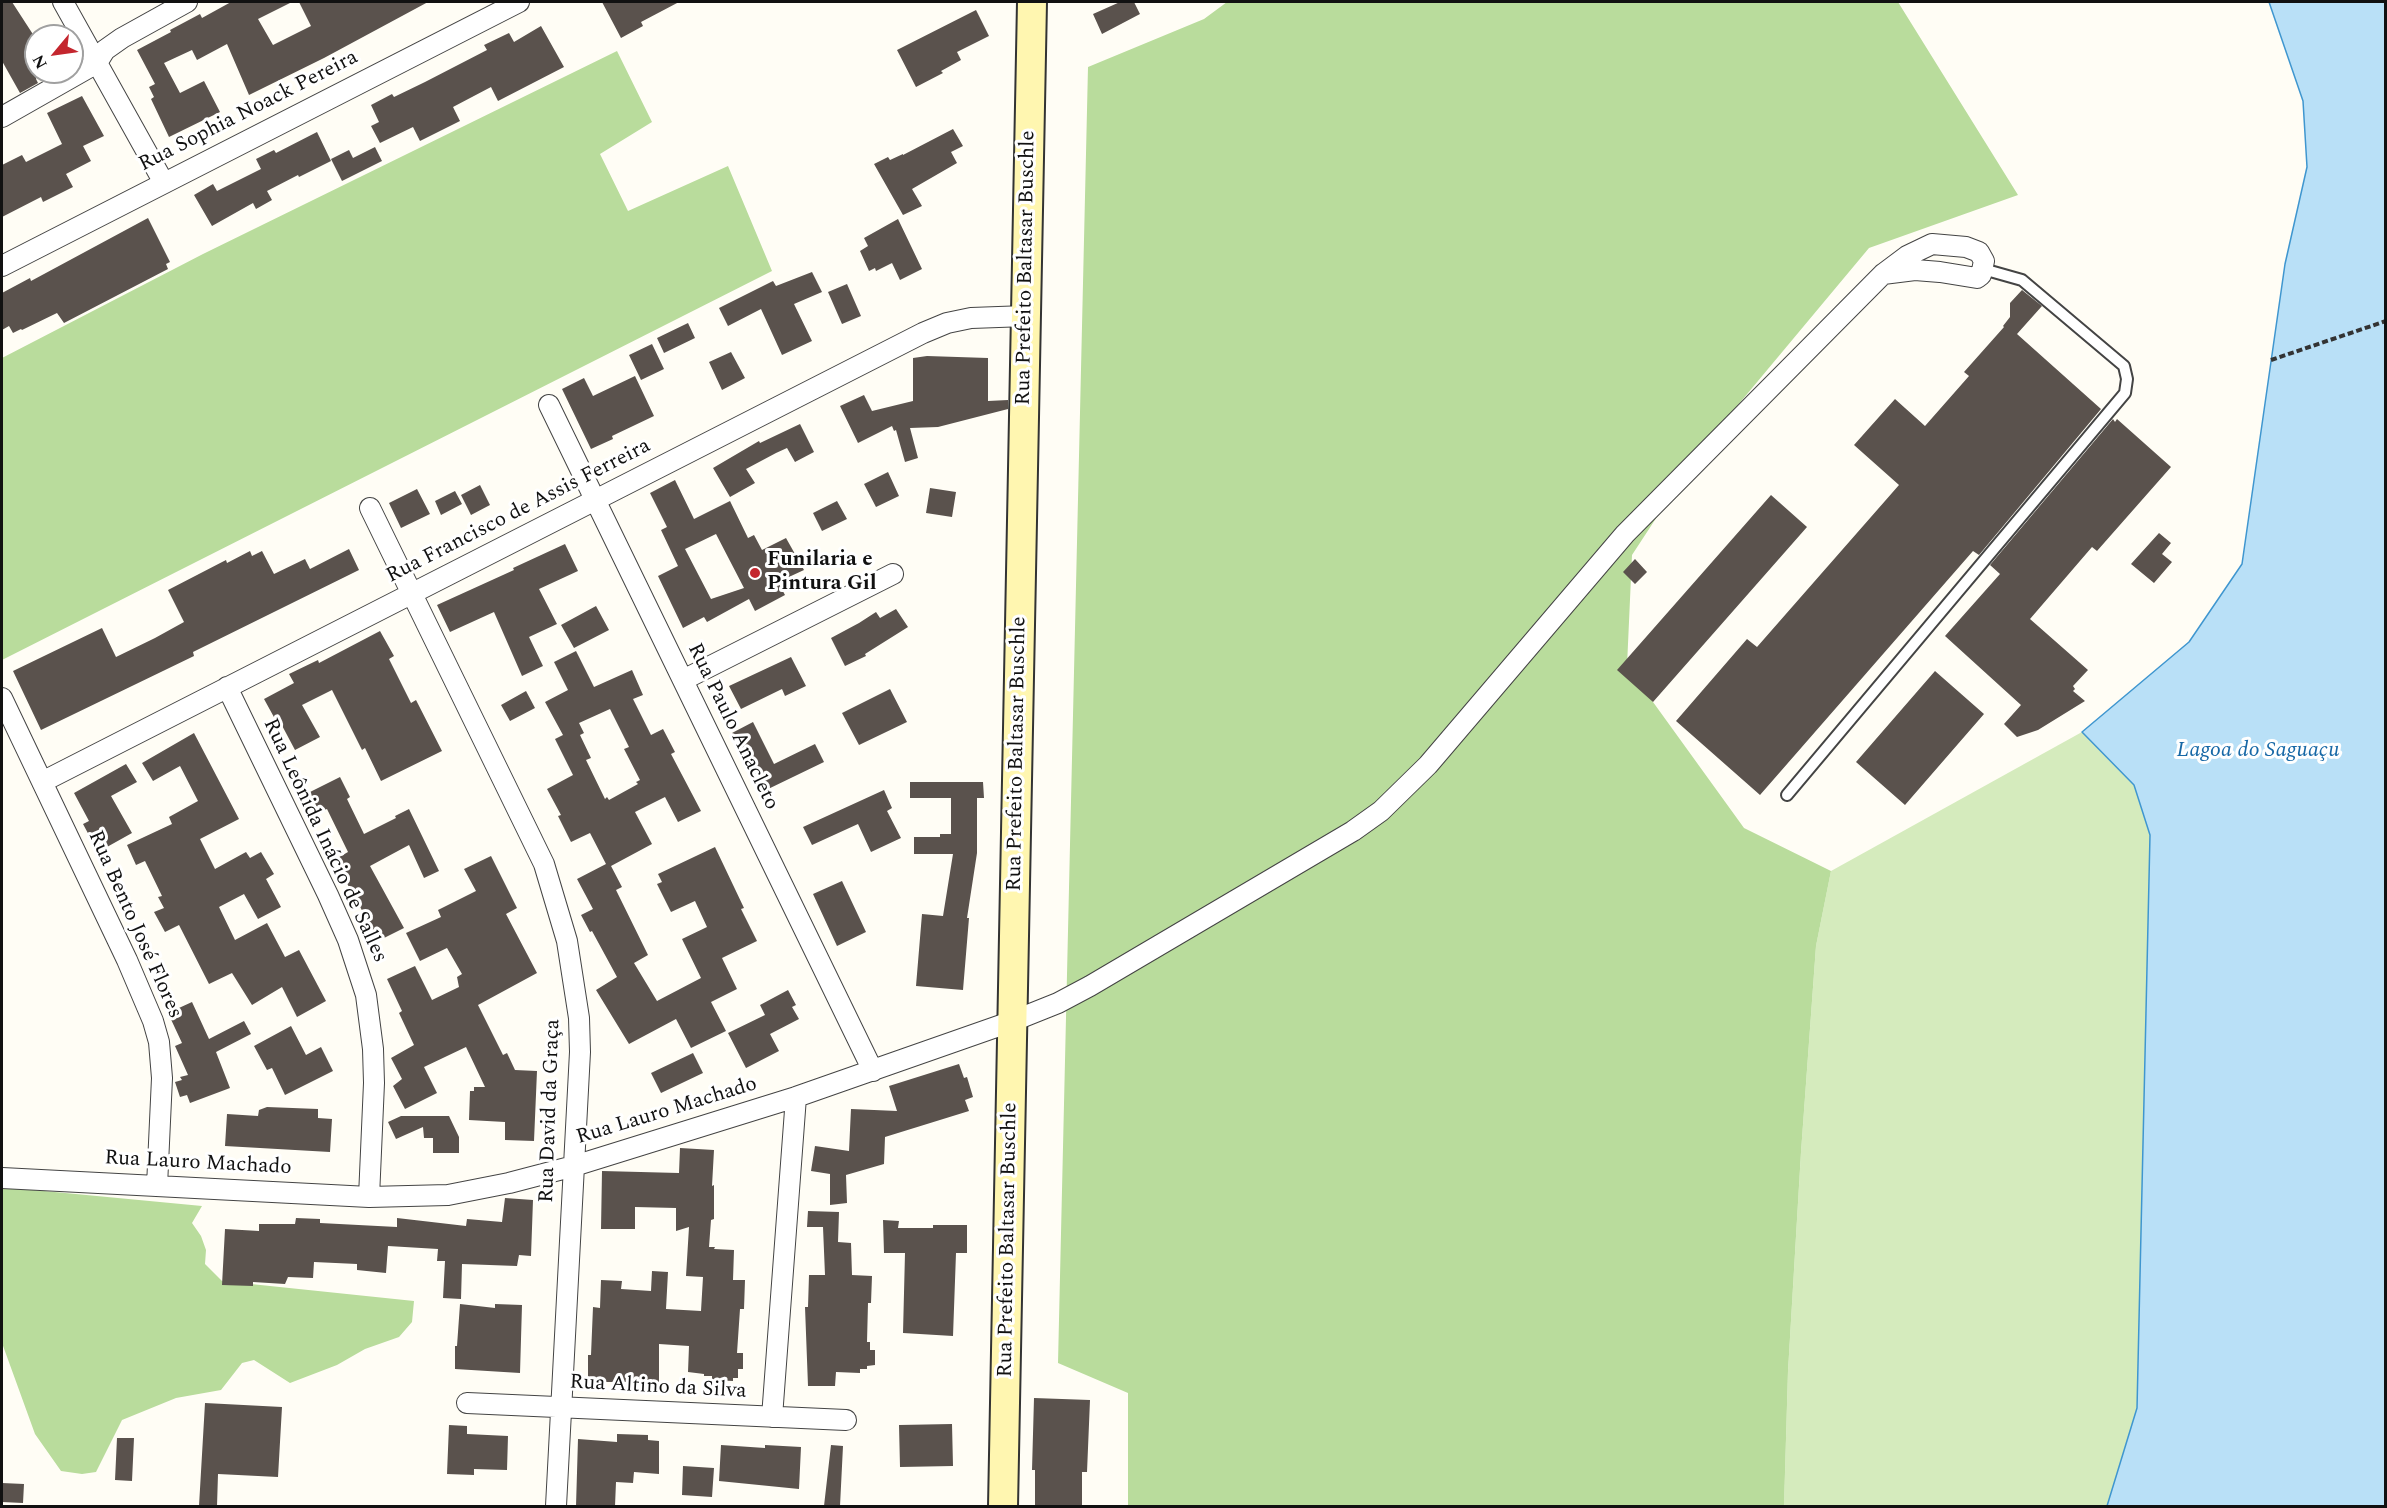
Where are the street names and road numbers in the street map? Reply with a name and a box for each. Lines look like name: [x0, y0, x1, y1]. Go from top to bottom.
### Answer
street label: Rua Sophia Noack Pereira: [135, 46, 363, 178]
street label: Rua Prefeito Baltasar Buschle: [1012, 130, 1042, 406]
street label: Rua Francisco de Assis Ferreira: [383, 434, 655, 590]
street label: Rua Prefeito Baltasar Buschle: [1003, 616, 1033, 892]
street label: Rua Paulo Anacleto: [681, 640, 783, 814]
street label: Rua Leônida Inácio de Salles: [256, 715, 392, 967]
street label: Rua Bento José Flores: [81, 827, 187, 1023]
street label: Rua David da Graça: [535, 1019, 567, 1203]
street label: Rua Lauro Machado: [574, 1073, 760, 1151]
street label: Rua Prefeito Baltasar Buschle: [994, 1102, 1024, 1378]
street label: Rua Lauro Machado: [104, 1147, 292, 1181]
street label: Rua Altino da Silva: [569, 1371, 747, 1405]

